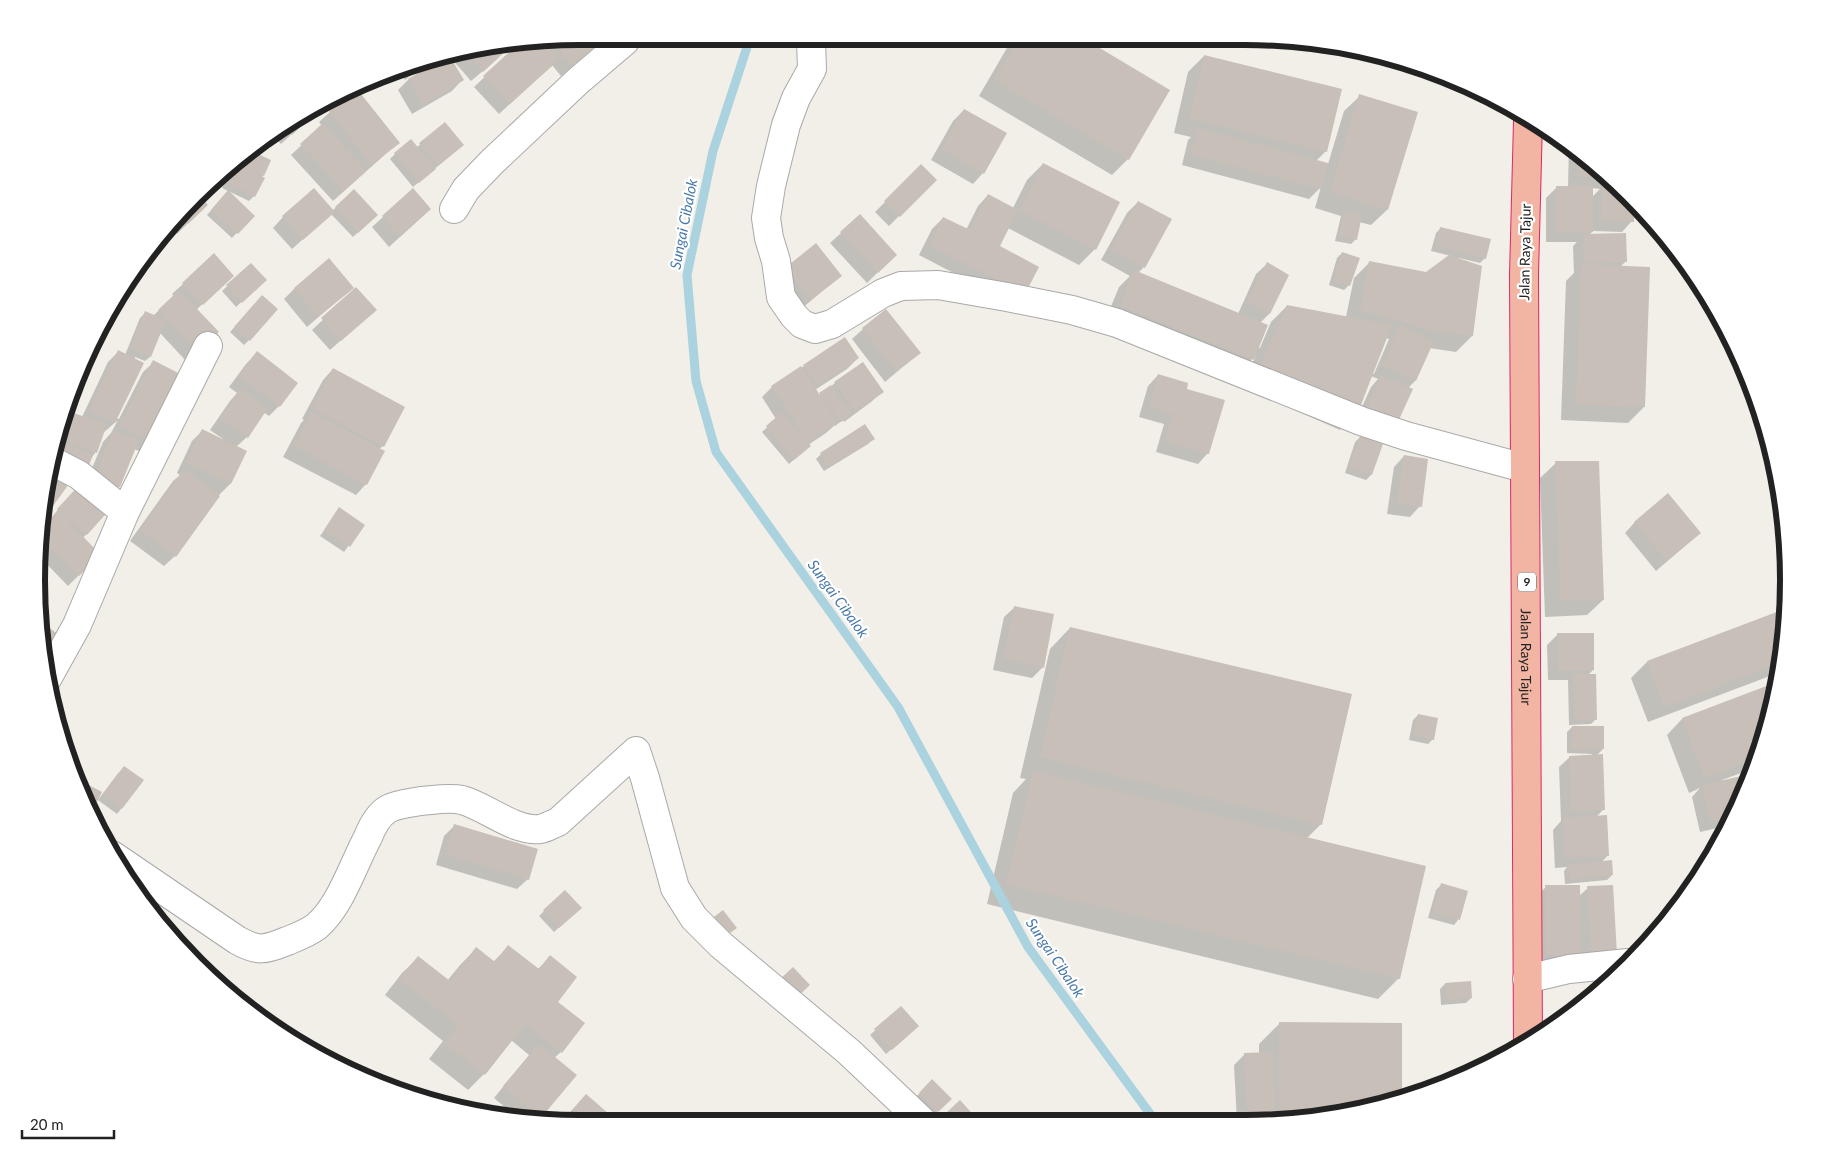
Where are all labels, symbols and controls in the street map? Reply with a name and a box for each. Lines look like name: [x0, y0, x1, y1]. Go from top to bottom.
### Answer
water label: Sungai Cibalok: [665, 176, 701, 271]
street label: Jalan Raya Tajur: [1515, 203, 1534, 301]
water label: Sungai Cibalok: [805, 556, 874, 642]
road number: 9: [1518, 572, 1536, 592]
street label: Jalan Raya Tajur: [1518, 608, 1535, 705]
water label: Sungai Cibalok: [1023, 914, 1089, 1001]
scale bar: [22, 1108, 115, 1140]
text: 20 m: [30, 1115, 64, 1133]

